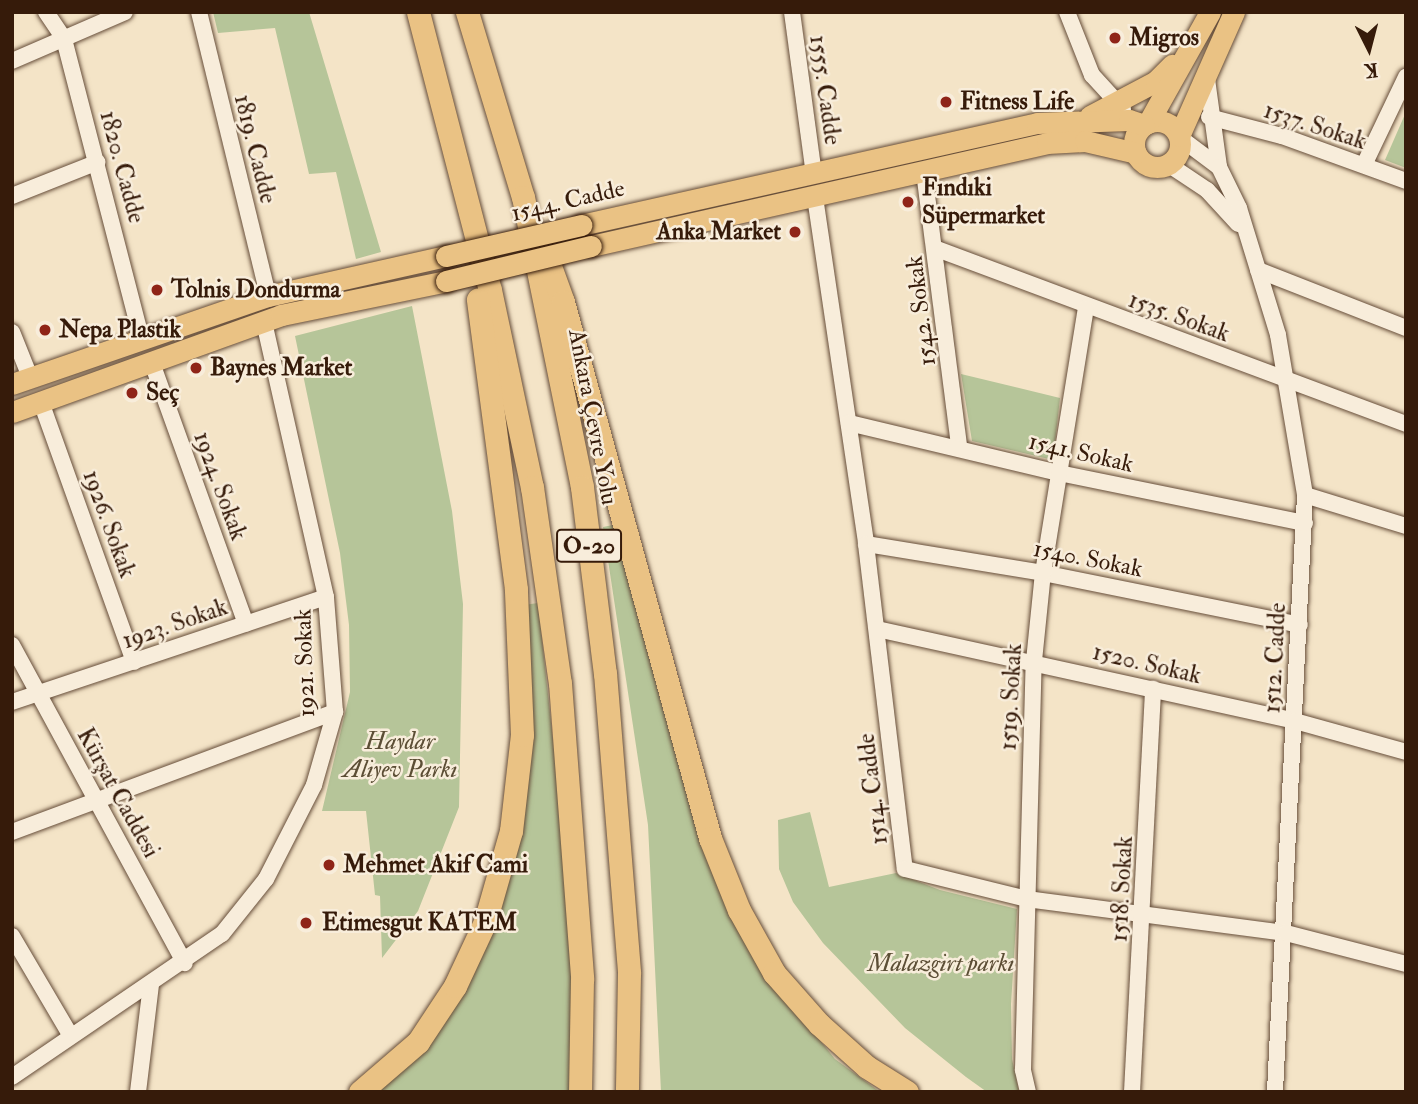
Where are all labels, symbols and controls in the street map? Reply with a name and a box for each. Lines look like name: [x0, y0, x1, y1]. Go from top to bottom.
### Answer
north arrow: [1334, 14, 1404, 84]
place label: Migros: [1129, 24, 1199, 52]
marker: Migros: [1107, 30, 1123, 46]
street label: 1555. Cadde: [803, 33, 847, 147]
text: K: [1363, 57, 1379, 83]
place label: Fitness Life: [960, 88, 1074, 116]
street label: 1819. Cadde: [228, 92, 282, 206]
marker: Fitness Life: [938, 94, 954, 110]
street label: 1537. Sokak: [1260, 96, 1370, 156]
street label: 1820. Cadde: [93, 108, 151, 226]
street label: 1544. Cadde: [508, 174, 628, 228]
place label: Fındıki Süpermarket: [922, 174, 1045, 230]
marker: Fındıki Süpermarket: [900, 194, 916, 210]
place label: Anka Market: [656, 218, 781, 246]
marker: Anka Market: [787, 224, 803, 240]
street label: 1542. Sokak: [900, 254, 942, 368]
place label: Tolnis Dondurma: [171, 276, 340, 304]
marker: Tolnis Dondurma: [149, 282, 165, 298]
street label: 1535. Sokak: [1124, 285, 1234, 349]
place label: Nepa Plastik: [59, 316, 181, 344]
marker: Nepa Plastik: [37, 322, 53, 338]
street label: Ankara Çevre Yolu: [562, 327, 624, 507]
place label: Baynes Market: [210, 354, 352, 382]
marker: Baynes Market: [188, 360, 204, 376]
place label: Seç: [146, 379, 179, 407]
marker: Seç: [124, 385, 140, 401]
street label: 1541. Sokak: [1026, 427, 1136, 479]
street label: 1924. Sokak: [187, 428, 253, 544]
street label: 1926. Sokak: [76, 466, 142, 582]
road number: O-20: [556, 526, 622, 566]
street label: 1540. Sokak: [1031, 534, 1145, 584]
street label: 1923. Sokak: [119, 593, 231, 655]
street label: 1512. Cadde: [1258, 602, 1292, 714]
street label: 1921. Sokak: [289, 608, 321, 718]
street label: 1520. Sokak: [1090, 638, 1204, 690]
street label: 1519. Sokak: [994, 643, 1028, 751]
street label: Kürşat Caddesi: [70, 723, 166, 863]
park label: Haydar Aliyev Parkı: [343, 728, 457, 784]
street label: 1514. Cadde: [852, 732, 894, 846]
street label: 1518. Sokak: [1105, 835, 1139, 943]
place label: Mehmet Akif Cami: [343, 851, 528, 879]
marker: Mehmet Akif Cami: [321, 857, 337, 873]
place label: Etimesgut KATEM: [322, 909, 517, 937]
marker: Etimesgut KATEM: [296, 913, 316, 933]
park label: Malazgirt parkı: [868, 950, 1014, 978]

